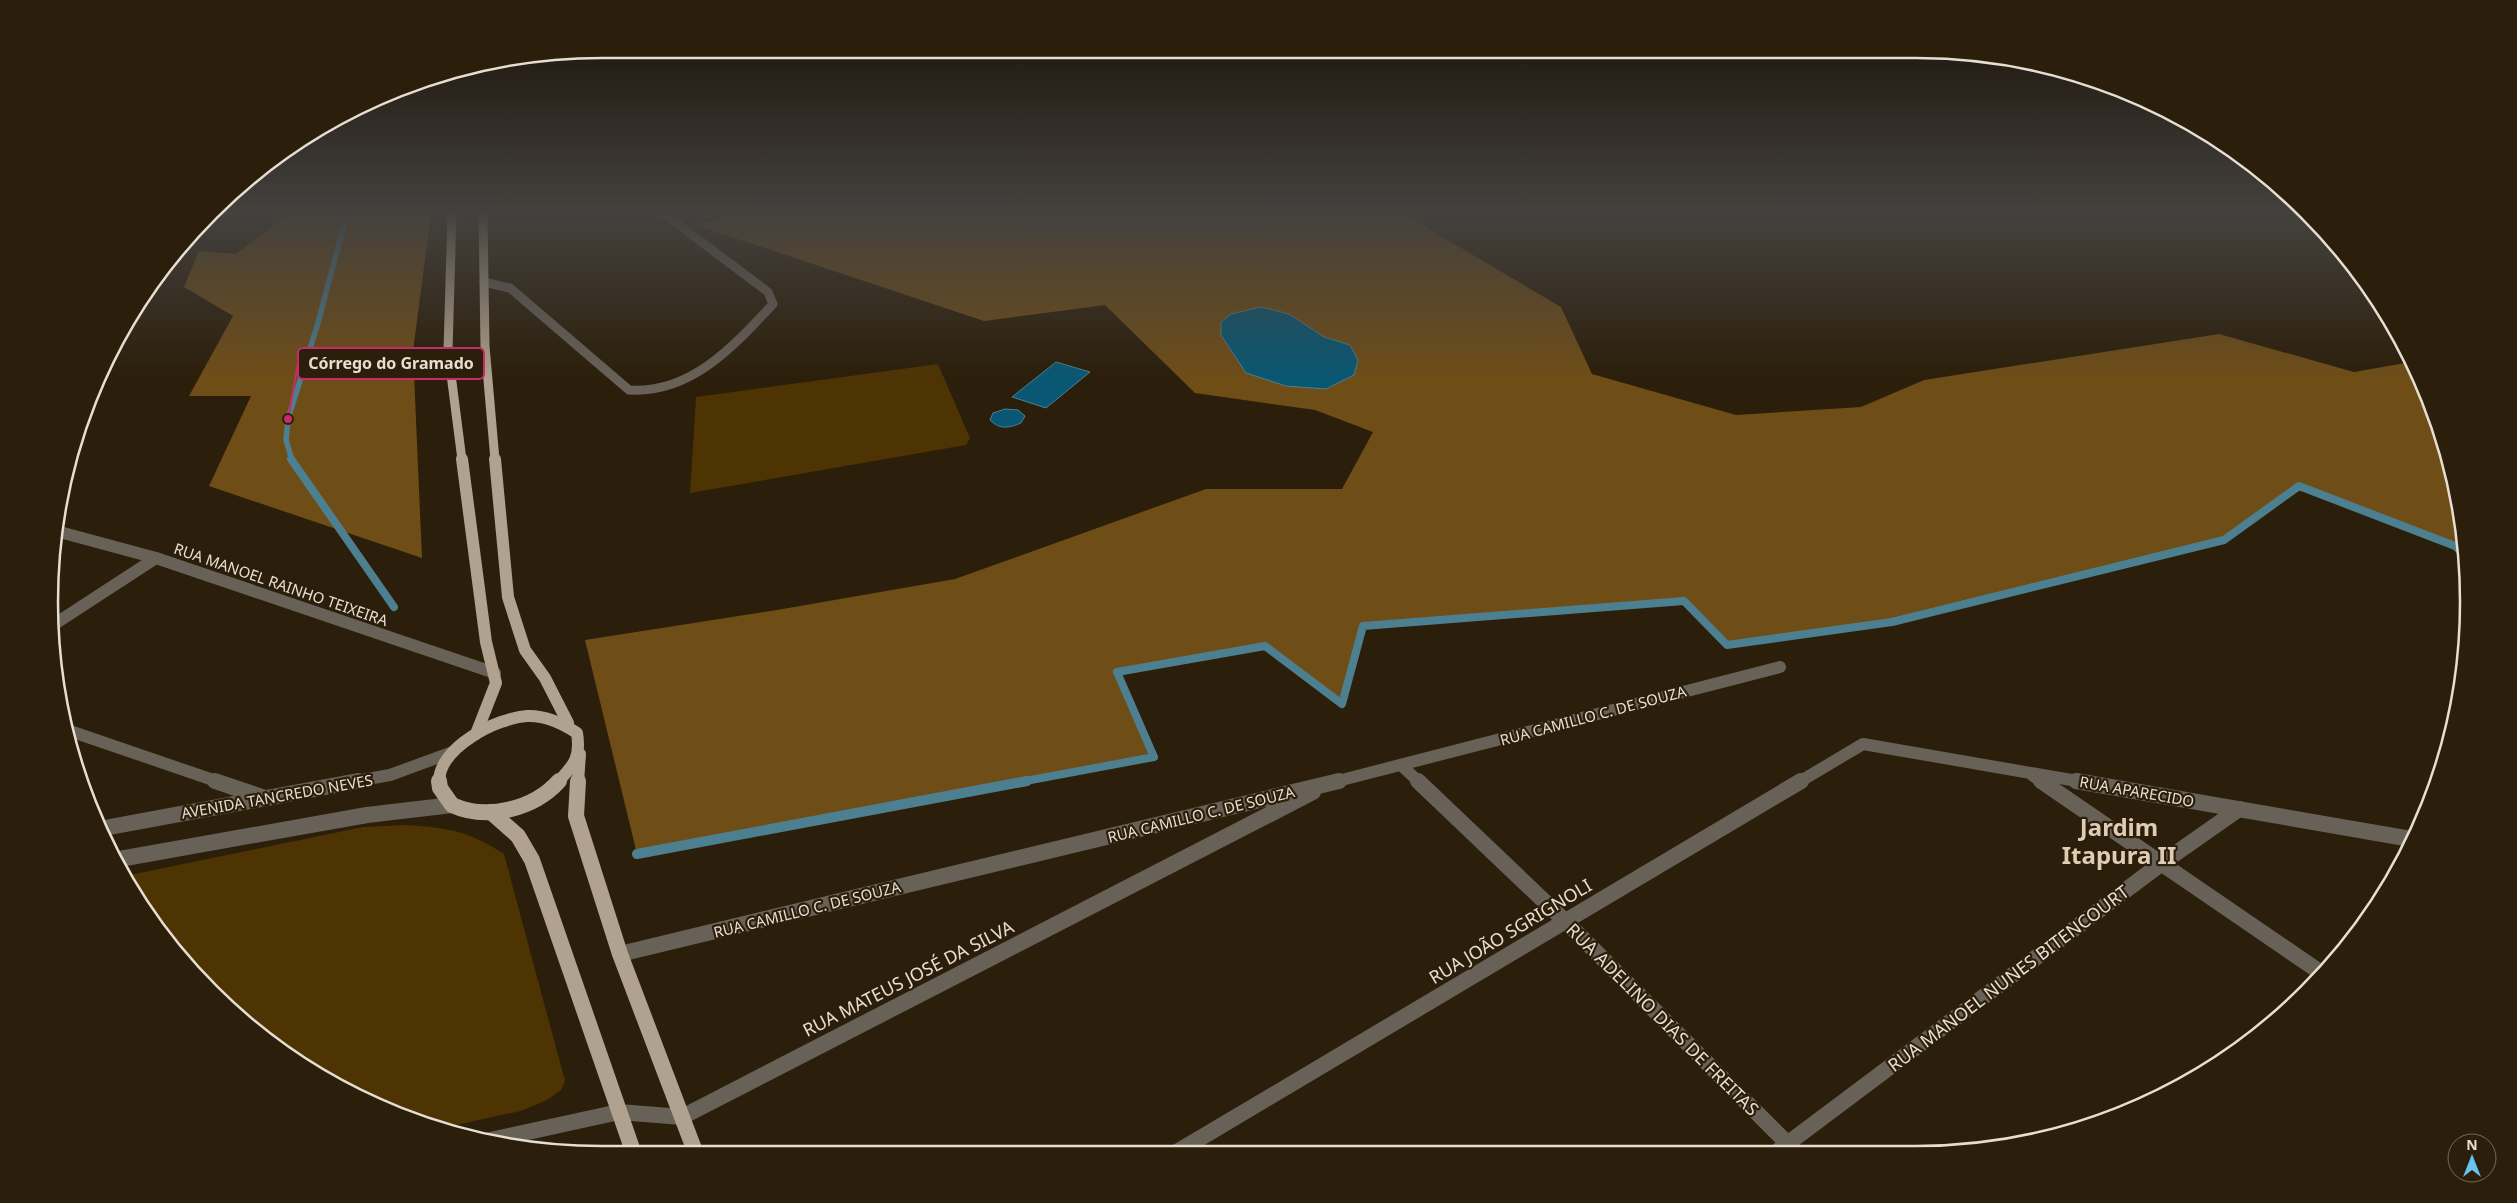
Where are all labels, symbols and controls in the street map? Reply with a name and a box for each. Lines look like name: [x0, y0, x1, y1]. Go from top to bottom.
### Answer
callout: Córrego do Gramado: [298, 348, 484, 379]
text: Córrego do Gramado: [308, 352, 474, 374]
street label: RUA MANOEL RAINHO TEIXEIRA: [171, 538, 391, 630]
street label: RUA CAMILLO C. DE SOUZA: [1498, 680, 1689, 750]
street label: AVENIDA TANCREDO NEVES: [180, 769, 374, 823]
street label: RUA APARECIDO: [2078, 771, 2196, 811]
street label: RUA CAMILLO C. DE SOUZA: [1105, 781, 1297, 847]
district label: Jardim Itapura II: [2062, 810, 2176, 871]
street label: RUA JOÃO SGRIGNOLI: [1424, 873, 1596, 989]
street label: RUA CAMILLO C. DE SOUZA: [711, 876, 903, 942]
street label: RUA MANOEL NUNES BITENCOURT: [1883, 879, 2133, 1077]
street label: RUA MATEUS JOSÉ DA SILVA: [798, 914, 1018, 1042]
street label: RUA ADELINO DIAS DE FREITAS: [1562, 918, 1765, 1121]
north arrow: [2447, 1133, 2497, 1183]
text: N: [2466, 1135, 2478, 1154]

